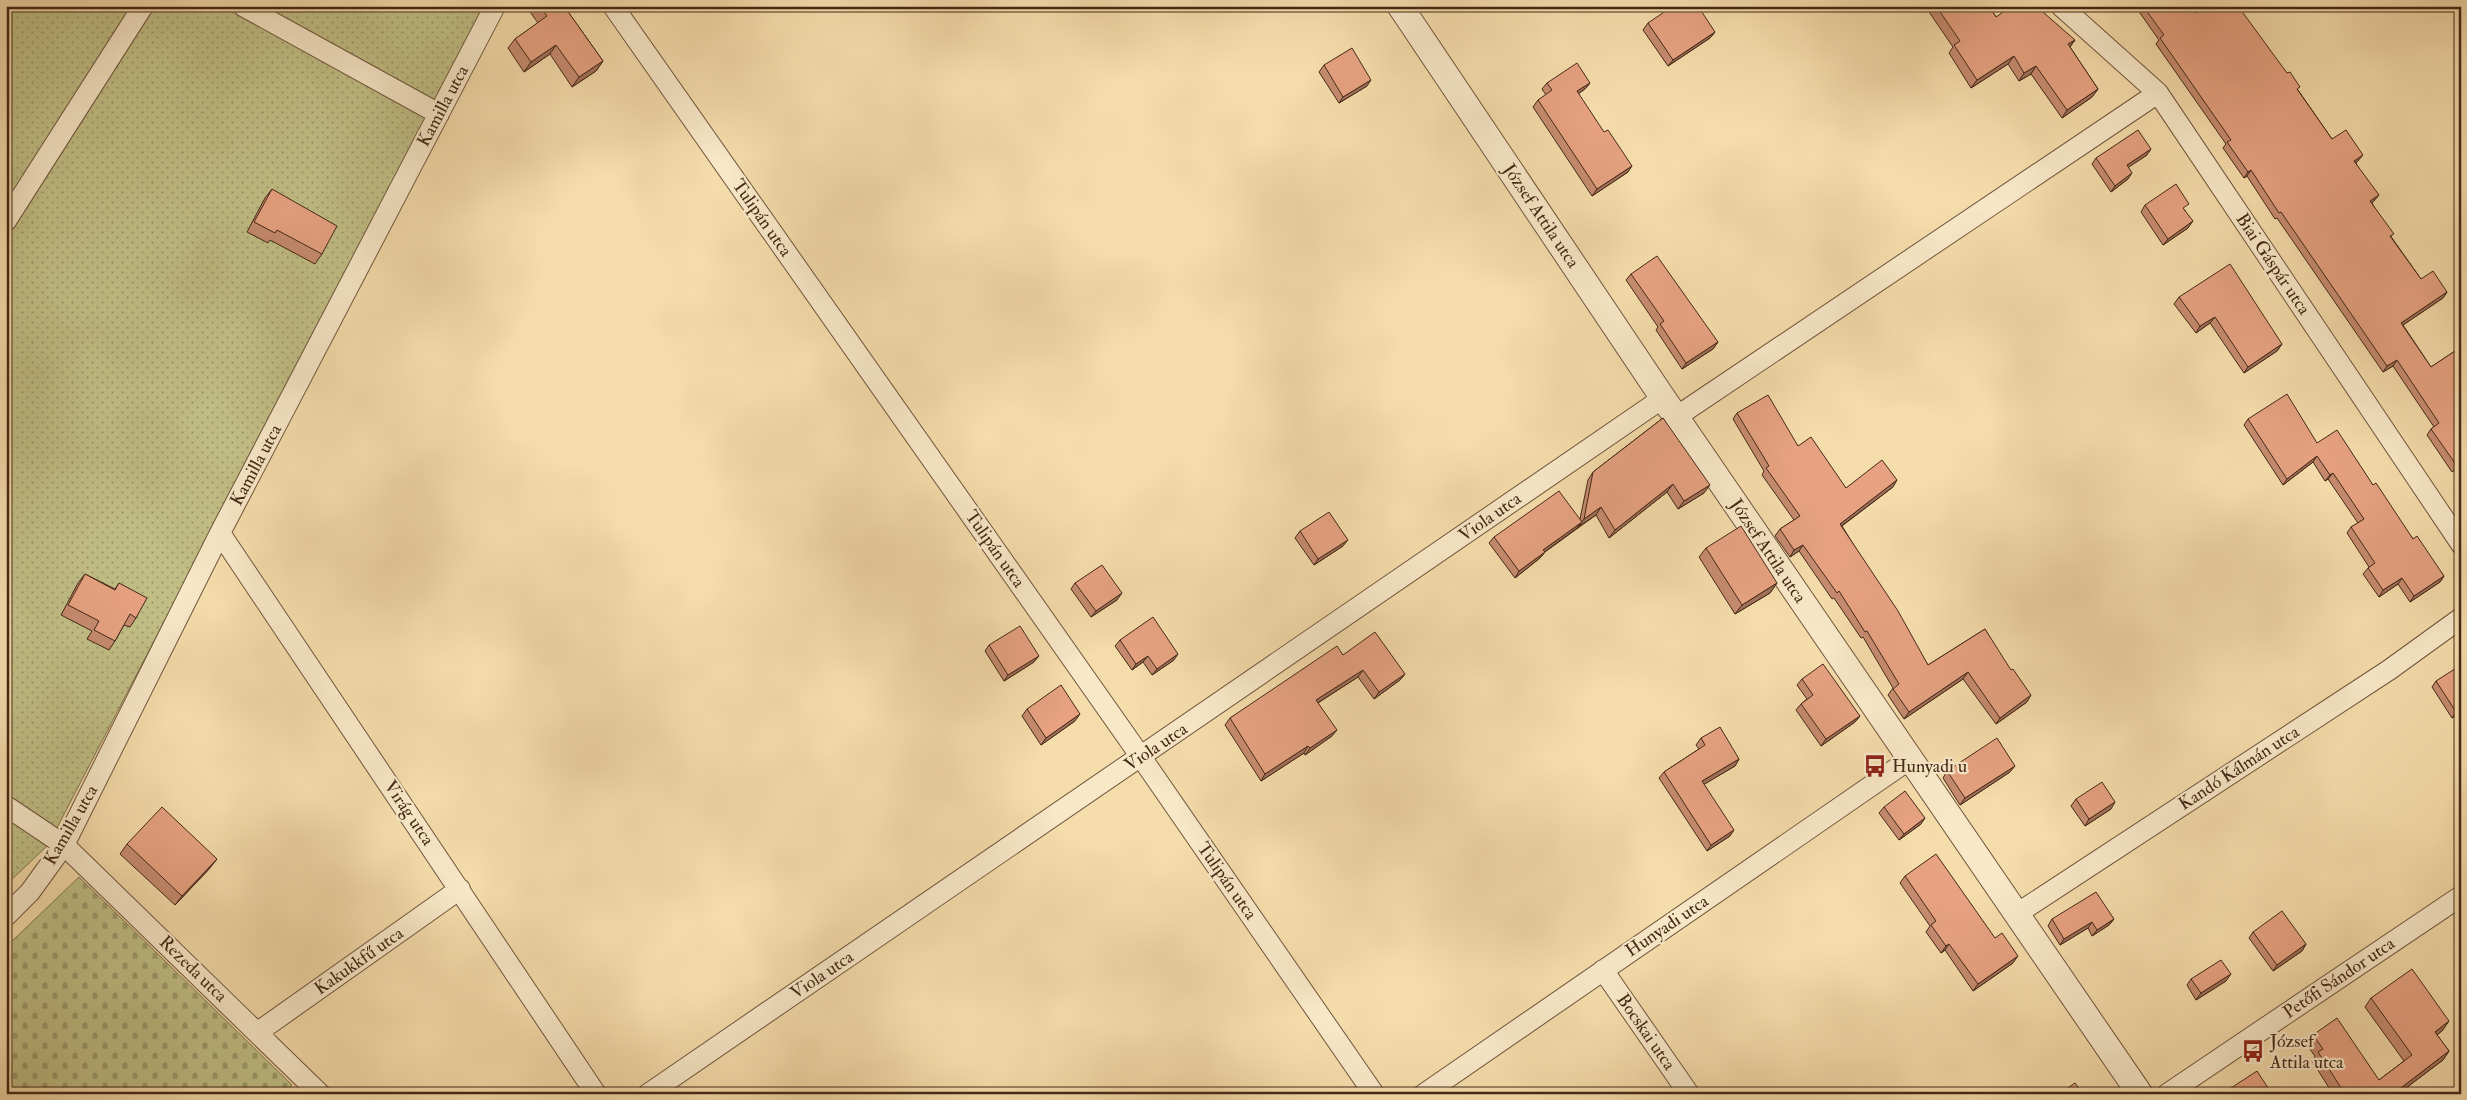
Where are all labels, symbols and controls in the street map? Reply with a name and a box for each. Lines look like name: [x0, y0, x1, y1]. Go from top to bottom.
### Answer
street label: Kamilla utca: [412, 61, 474, 151]
street label: József Attila utca: [1497, 159, 1585, 273]
street label: Tulipán utca: [727, 175, 797, 262]
street label: Biai Gáspár utca: [2231, 209, 2316, 320]
street label: Kamilla utca: [225, 420, 287, 510]
street label: Viola utca: [1454, 487, 1526, 547]
street label: József Attila utca: [1724, 494, 1812, 608]
street label: Tulipán utca: [960, 506, 1030, 593]
street label: Viola utca: [1120, 717, 1193, 777]
street label: Kandó Kálmán utca: [2174, 720, 2304, 816]
bus stop icon: Hunyadi u: [1862, 753, 1888, 779]
place label: Hunyadi u: [1892, 755, 1967, 778]
street label: Virág utca: [379, 776, 440, 851]
street label: Kamilla utca: [39, 780, 103, 869]
street label: Tulipán utca: [1192, 838, 1262, 925]
street label: Hunyadi utca: [1621, 889, 1713, 962]
street label: Kakukkfű utca: [310, 922, 408, 1000]
street label: Rezeda utca: [154, 931, 232, 1008]
street label: Petőfi Sándor utca: [2279, 932, 2400, 1024]
street label: Viola utca: [786, 945, 859, 1005]
street label: Bocskai utca: [1611, 989, 1681, 1075]
place label: József Attila utca: [2269, 1030, 2344, 1074]
bus stop icon: József Attila utca: [2240, 1038, 2266, 1064]

